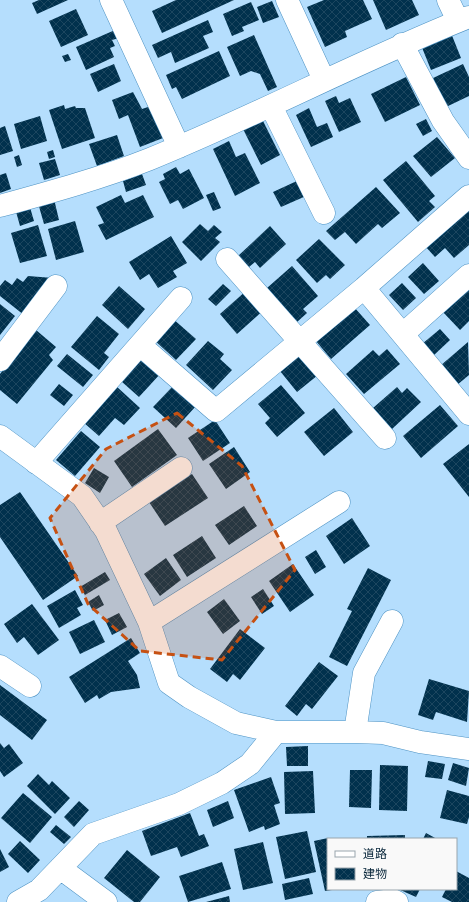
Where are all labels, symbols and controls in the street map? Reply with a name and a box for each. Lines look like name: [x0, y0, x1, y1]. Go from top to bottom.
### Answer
legend: [327, 838, 457, 890]
text: 道路: [363, 846, 387, 860]
text: 建物: [363, 866, 387, 880]

